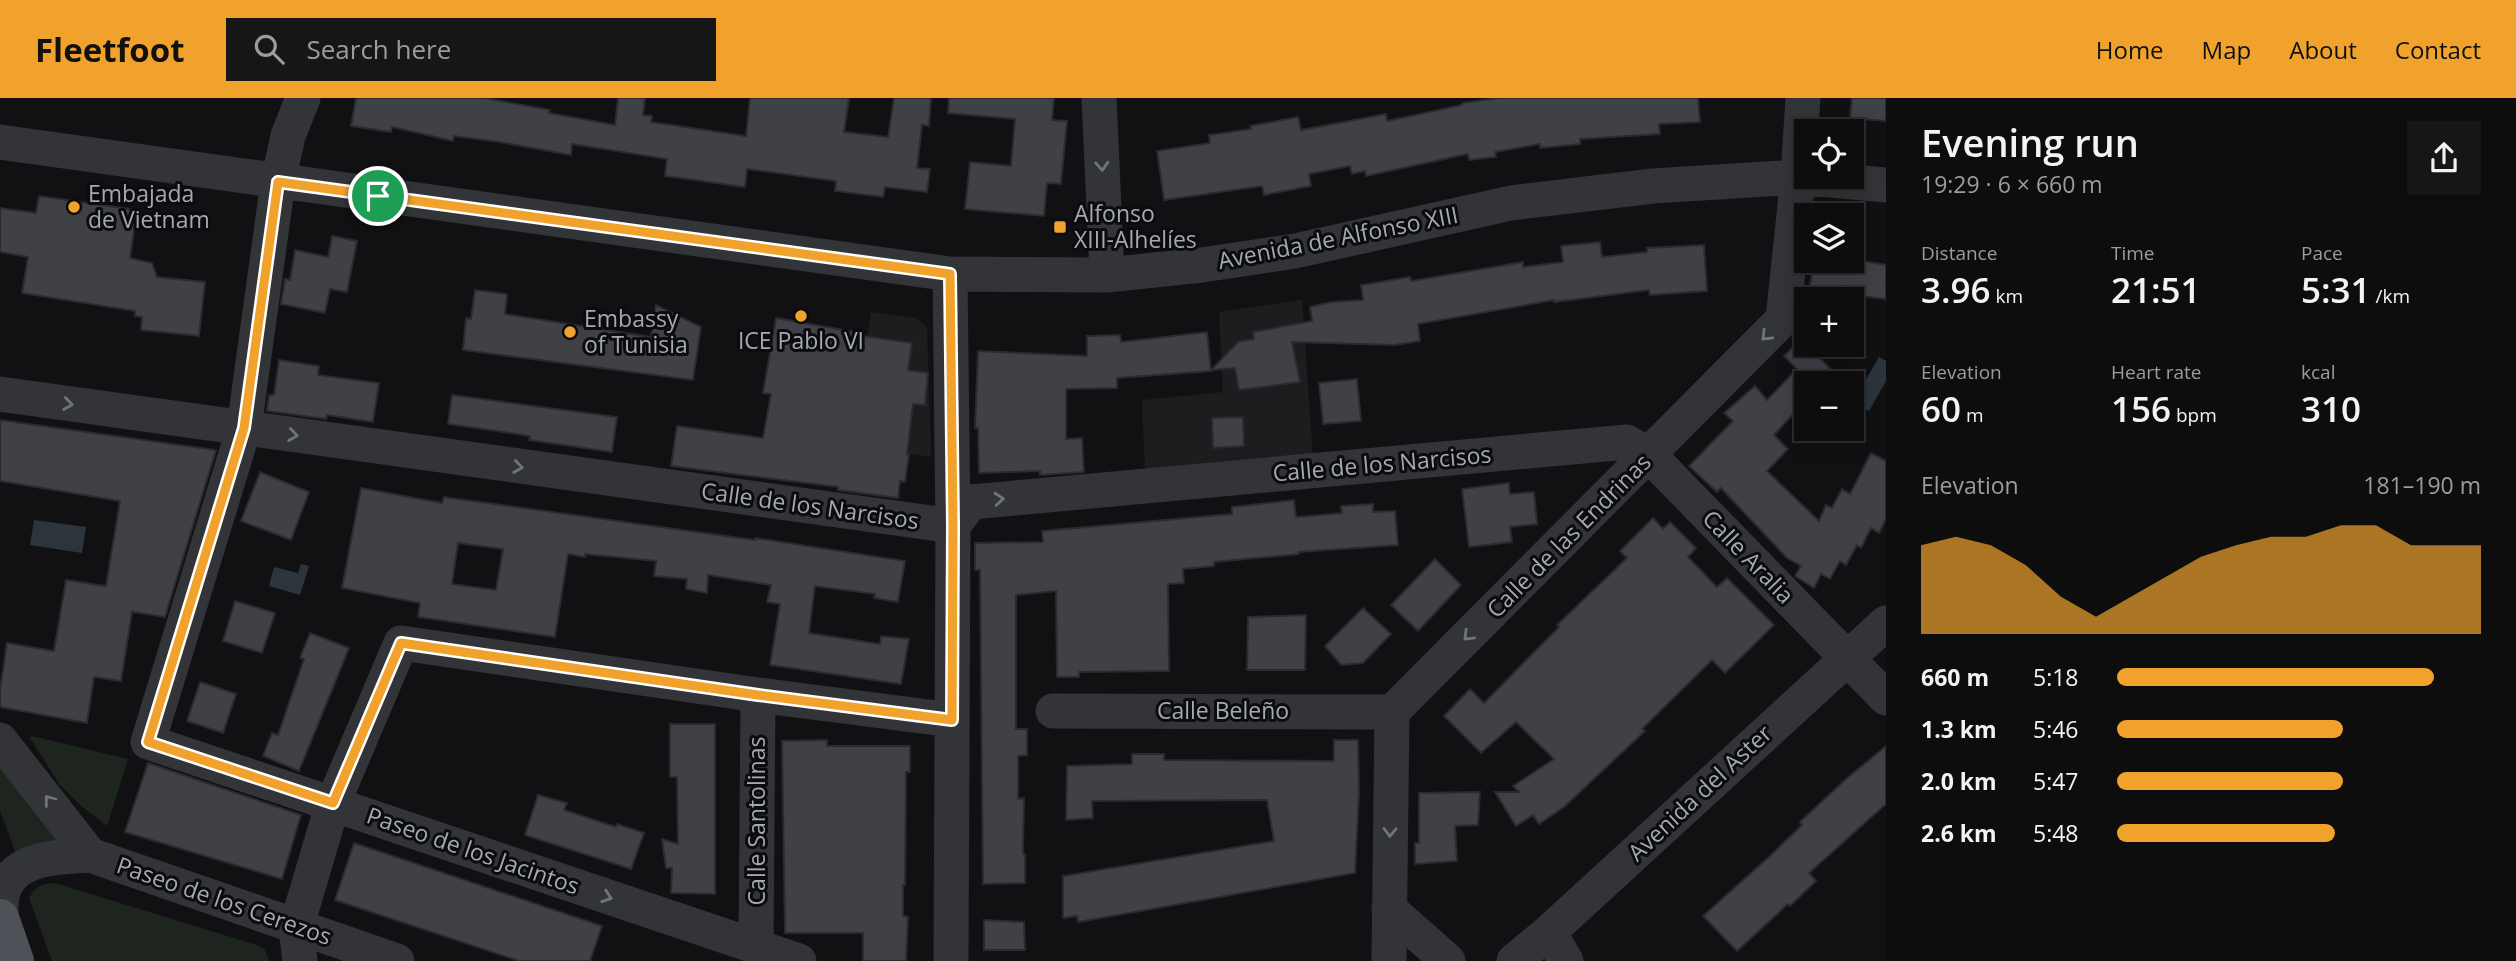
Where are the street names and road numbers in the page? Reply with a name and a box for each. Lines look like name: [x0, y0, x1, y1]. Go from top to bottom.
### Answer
street label: Avenida de Alfonso XIII: [1215, 198, 1461, 276]
street label: Calle de los Narcisos: [1271, 438, 1493, 489]
street label: Calle de las Endrinas: [1479, 446, 1657, 624]
street label: Calle de los Narcisos: [699, 474, 921, 536]
street label: Calle Aralia: [1696, 502, 1802, 610]
street label: Calle Beleño: [1157, 694, 1289, 726]
street label: Avenida del Aster: [1620, 717, 1779, 868]
street label: Calle Santolinas: [740, 737, 772, 905]
street label: Paseo de los Jacintos: [363, 799, 584, 901]
street label: Paseo de los Cerezos: [113, 848, 336, 952]

